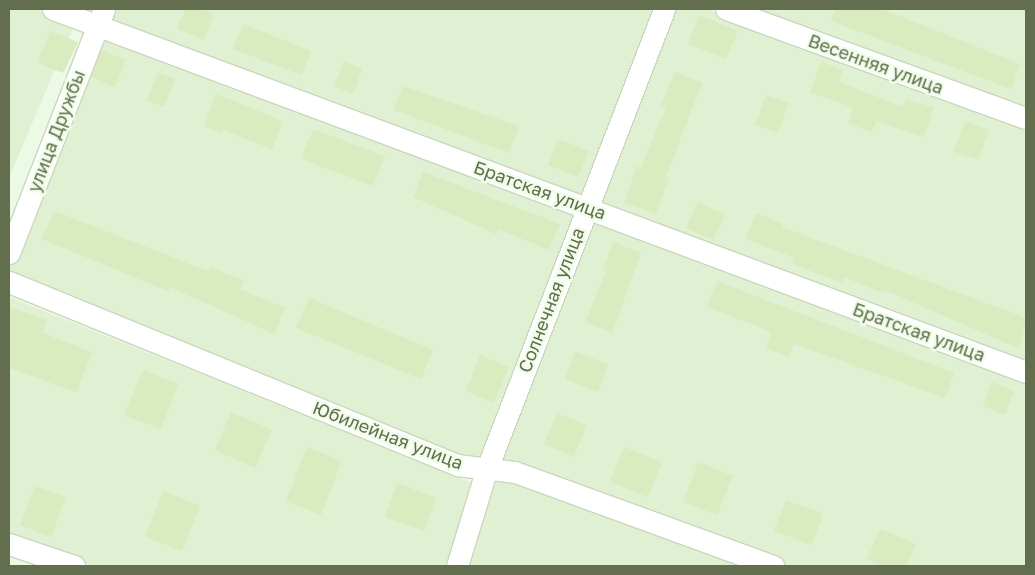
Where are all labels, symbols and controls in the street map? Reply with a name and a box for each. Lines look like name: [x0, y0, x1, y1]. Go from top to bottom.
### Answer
street label: Весенняя улица: [805, 29, 947, 99]
street label: улица Дружбы: [23, 67, 89, 195]
street label: Братская улица: [471, 156, 609, 224]
street label: Солнечная улица: [513, 225, 589, 375]
street label: Братская улица: [850, 298, 988, 366]
street label: Юбилейная улица: [310, 396, 466, 474]

